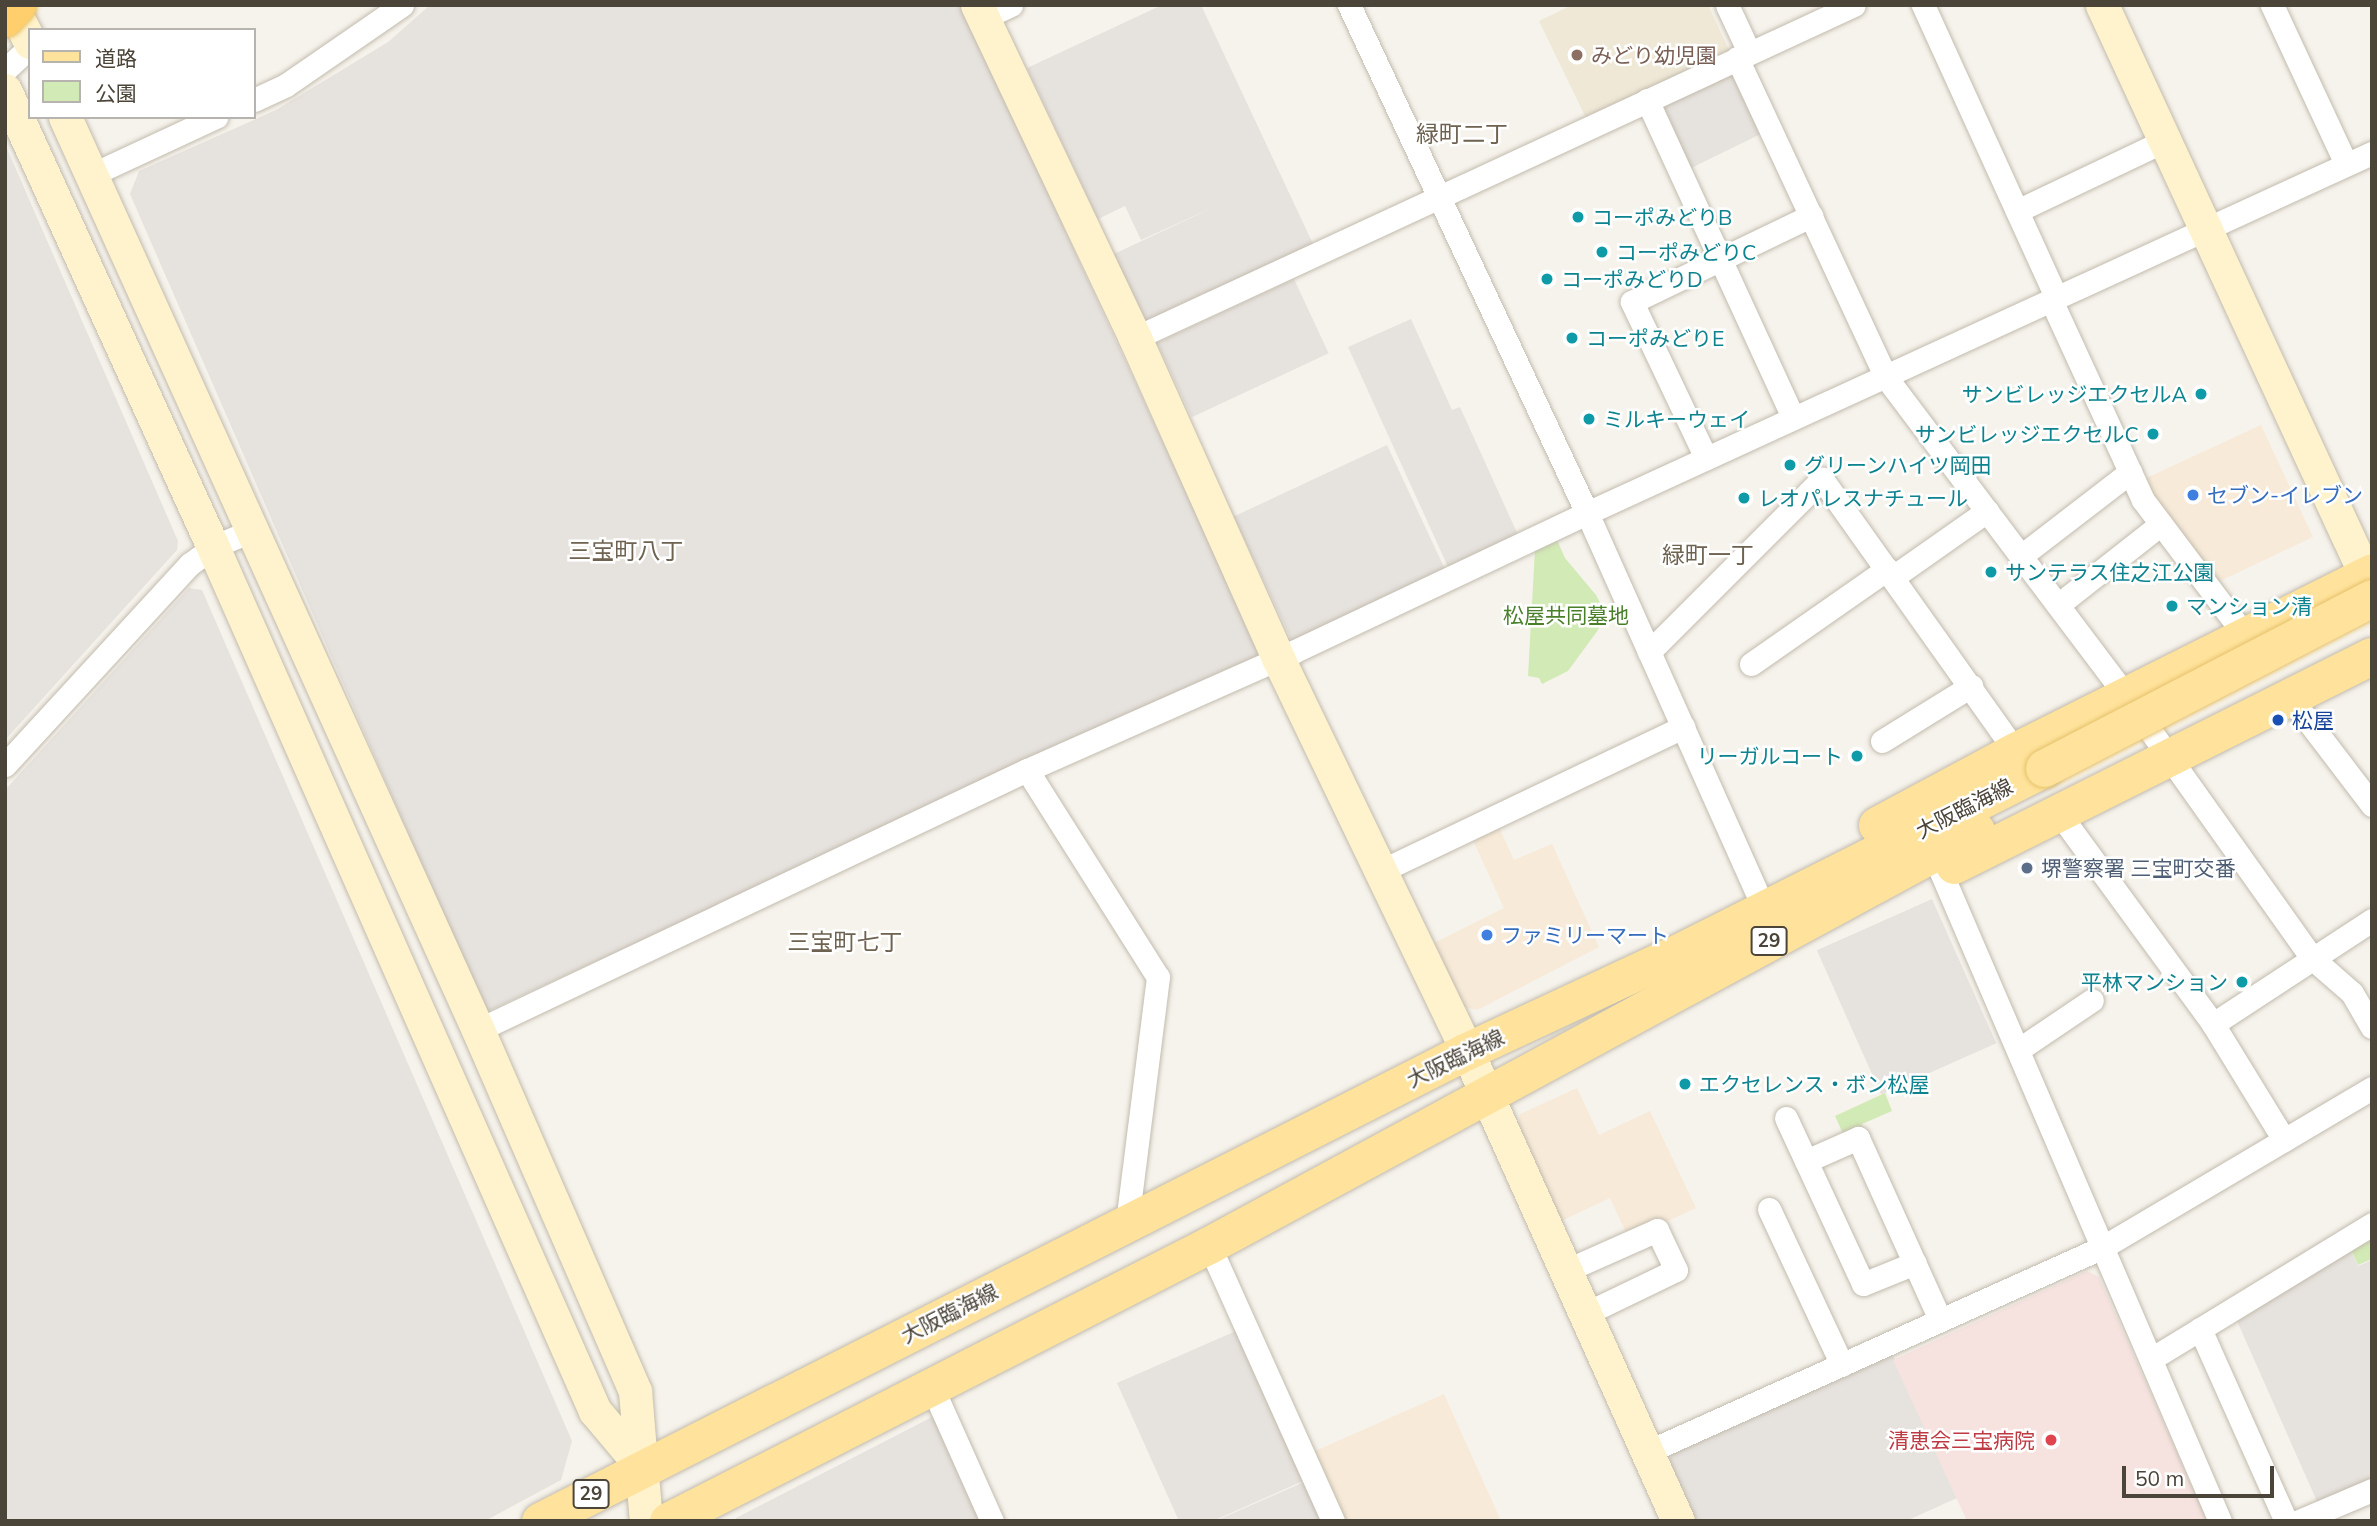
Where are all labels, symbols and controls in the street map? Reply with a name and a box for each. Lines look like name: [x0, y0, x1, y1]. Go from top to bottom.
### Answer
legend: [28, 28, 256, 119]
place label: みどり幼児園: [1591, 42, 1717, 68]
text: 道路: [95, 45, 137, 71]
marker: みどり幼児園: [1569, 47, 1585, 63]
text: 公園: [95, 80, 137, 106]
district label: 緑町二丁: [1416, 120, 1508, 148]
place label: コーポみどりB: [1592, 204, 1732, 230]
marker: コーポみどりB: [1570, 209, 1586, 225]
place label: コーポみどりC: [1616, 239, 1756, 265]
marker: コーポみどりC: [1594, 244, 1610, 260]
place label: コーポみどりD: [1561, 266, 1703, 292]
marker: コーポみどりD: [1539, 271, 1555, 287]
place label: コーポみどりE: [1586, 325, 1724, 351]
marker: コーポみどりE: [1564, 330, 1580, 346]
place label: サンビレッジエクセルA: [1962, 381, 2187, 407]
marker: サンビレッジエクセルA: [2193, 386, 2209, 402]
place label: ミルキーウェイ: [1603, 406, 1750, 432]
marker: ミルキーウェイ: [1581, 411, 1597, 427]
place label: サンビレッジエクセルC: [1915, 421, 2139, 447]
marker: サンビレッジエクセルC: [2145, 426, 2161, 442]
place label: グリーンハイツ岡田: [1804, 452, 1993, 478]
marker: グリーンハイツ岡田: [1782, 457, 1798, 473]
place label: セブン-イレブン: [2207, 482, 2363, 508]
place label: レオパレスナチュール: [1758, 485, 1968, 511]
marker: セブン-イレブン: [2185, 487, 2201, 503]
marker: レオパレスナチュール: [1736, 490, 1752, 506]
district label: 三宝町八丁: [569, 537, 683, 565]
district label: 緑町一丁: [1662, 541, 1754, 569]
place label: サンテラス住之江公園: [2005, 559, 2215, 585]
marker: サンテラス住之江公園: [1983, 564, 1999, 580]
place label: マンション清: [2186, 593, 2312, 619]
marker: マンション清: [2164, 598, 2180, 614]
park label: 松屋共同墓地: [1503, 602, 1629, 628]
place label: 松屋: [2292, 707, 2334, 733]
marker: 松屋: [2270, 712, 2286, 728]
place label: リーガルコート: [1696, 743, 1843, 769]
marker: リーガルコート: [1849, 748, 1865, 764]
street label: 大阪臨海線: [1912, 773, 2016, 843]
place label: 堺警察署 三宝町交番: [2041, 855, 2235, 881]
marker: 堺警察署 三宝町交番: [2019, 860, 2035, 876]
place label: ファミリーマート: [1501, 922, 1669, 948]
road number: 29: [1750, 925, 1788, 956]
marker: ファミリーマート: [1479, 927, 1495, 943]
district label: 三宝町七丁: [788, 928, 902, 956]
place label: 平林マンション: [2081, 969, 2228, 995]
marker: 平林マンション: [2234, 974, 2250, 990]
street label: 大阪臨海線: [1402, 1024, 1508, 1092]
place label: エクセレンス・ボン松屋: [1699, 1071, 1930, 1097]
marker: エクセレンス・ボン松屋: [1677, 1076, 1693, 1092]
street label: 大阪臨海線: [897, 1278, 1001, 1348]
place label: 清恵会三宝病院: [1888, 1427, 2035, 1453]
marker: 清恵会三宝病院: [2041, 1430, 2061, 1450]
scale bar: [2125, 1452, 2277, 1496]
text: 50 m: [2135, 1465, 2184, 1491]
road number: 29: [572, 1478, 610, 1510]

